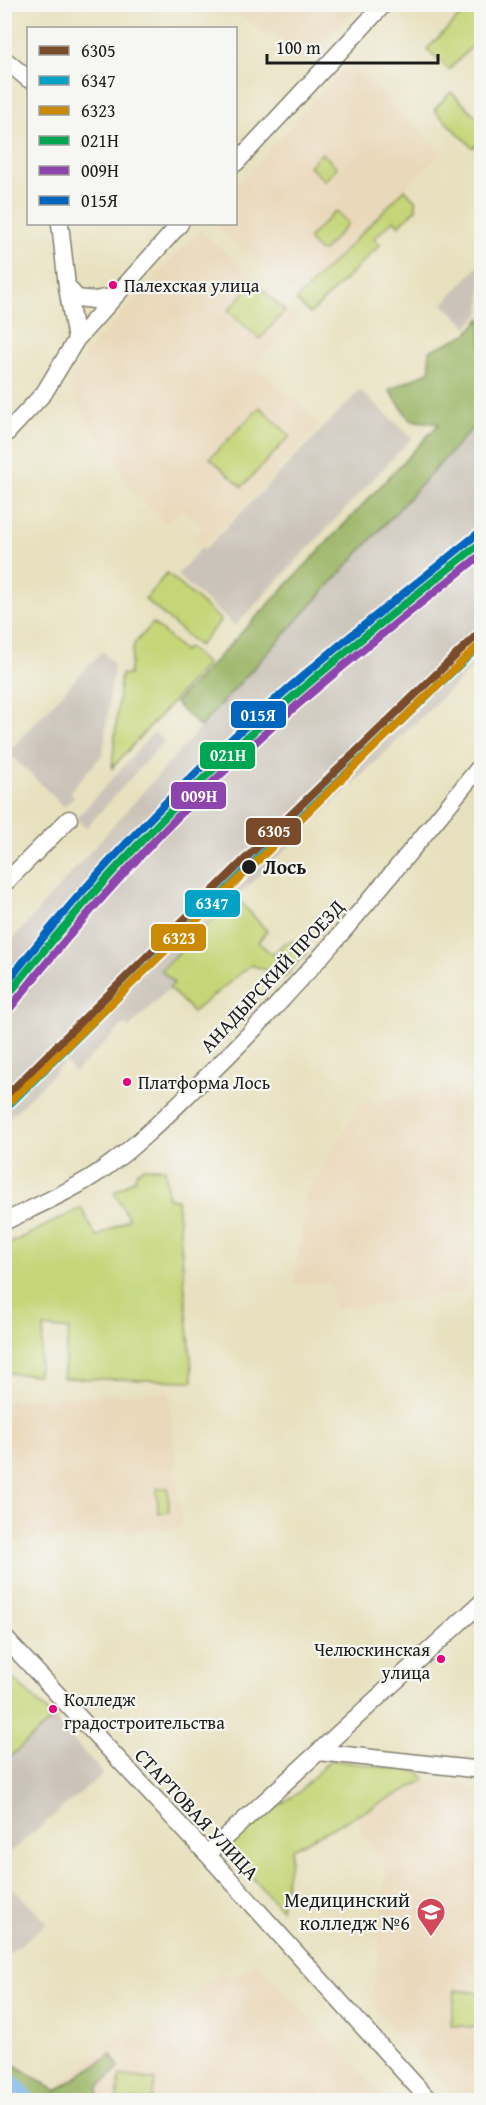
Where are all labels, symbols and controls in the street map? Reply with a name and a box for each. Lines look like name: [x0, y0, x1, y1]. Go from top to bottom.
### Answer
legend: [27, 27, 237, 225]
scale bar: [267, 27, 438, 65]
text: 100 m: [276, 34, 321, 61]
text: 6305: [81, 37, 116, 64]
text: 6347: [81, 67, 116, 94]
text: 6323: [81, 97, 116, 124]
text: 021Н: [81, 127, 119, 154]
text: 009Н: [81, 157, 119, 184]
text: 015Я: [81, 187, 118, 214]
place label: Палехская улица: [124, 272, 260, 299]
marker: Палехская улица: [107, 279, 119, 291]
line badge: 015Я: [230, 700, 287, 729]
text: 015Я: [241, 703, 275, 727]
line badge: 021Н: [199, 741, 256, 770]
text: 021Н: [210, 743, 246, 767]
line badge: 009Н: [170, 781, 227, 810]
text: 009Н: [181, 784, 217, 808]
line badge: 6305: [245, 817, 302, 846]
text: 6305: [257, 819, 291, 843]
place label: Лось: [263, 852, 307, 881]
marker: Лось: [240, 858, 258, 876]
line badge: 6347: [184, 889, 241, 918]
text: 6347: [195, 891, 229, 915]
street label: АНАДЫРСКИЙ ПРОЕЗД: [193, 892, 351, 1059]
line badge: 6323: [150, 923, 207, 952]
text: 6323: [162, 926, 196, 950]
place label: Платформа Лось: [138, 1069, 270, 1096]
marker: Платформа Лось: [121, 1076, 133, 1088]
place label: Челюскинская улица: [314, 1636, 430, 1686]
marker: Челюскинская улица: [435, 1653, 447, 1665]
place label: Колледж градостроительства: [64, 1686, 225, 1736]
marker: Колледж градостроительства: [47, 1703, 59, 1715]
street label: СТАРТОВАЯ УЛИЦА: [128, 1741, 266, 1886]
place label: Медицинский колледж №6: [284, 1885, 410, 1937]
school or university icon: Медицинский колледж №6: [415, 1896, 447, 1938]

